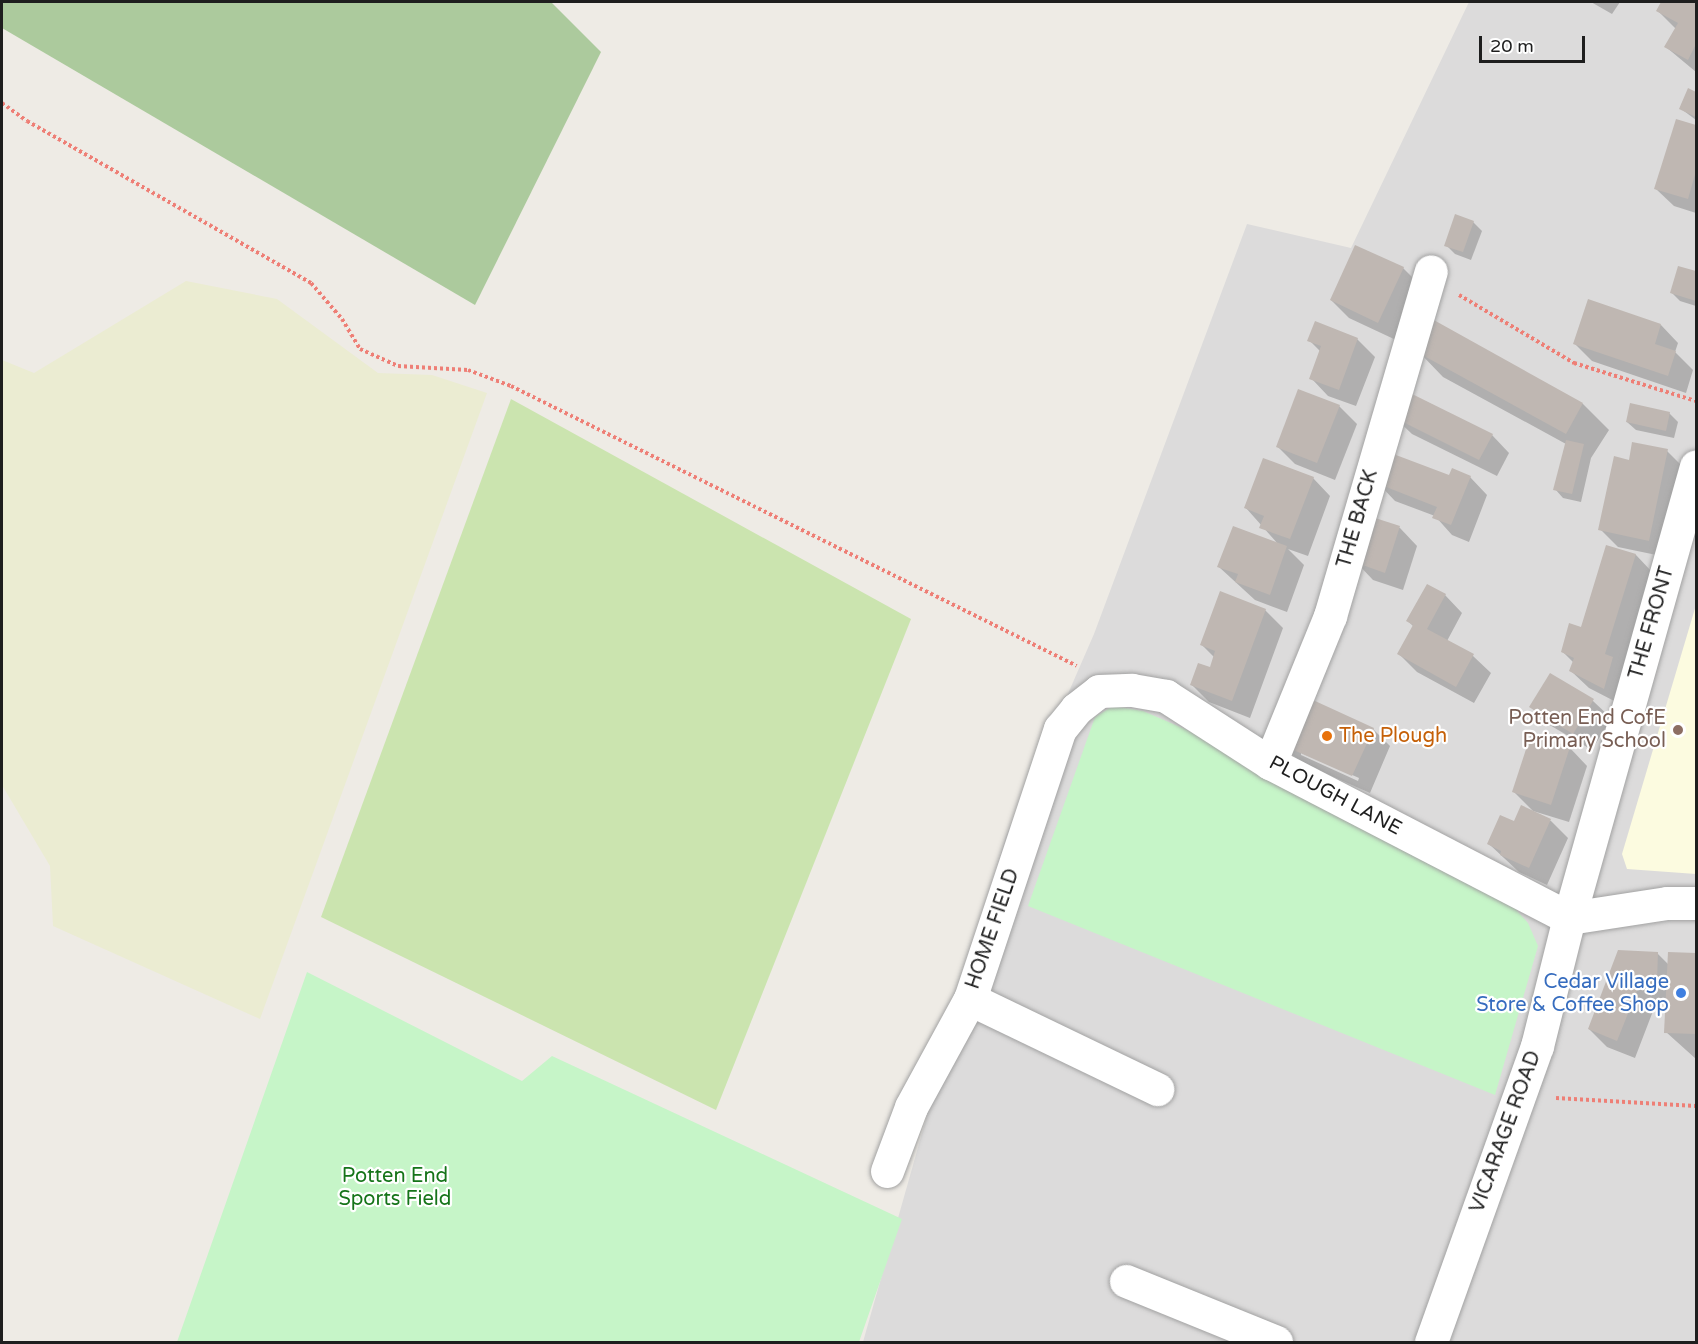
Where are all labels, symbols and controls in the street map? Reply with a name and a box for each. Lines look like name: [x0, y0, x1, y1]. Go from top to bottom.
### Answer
scale bar: [1482, 24, 1588, 62]
text: 20 m: [1490, 35, 1534, 57]
street label: THE BACK: [1333, 467, 1383, 571]
street label: THE FRONT: [1624, 564, 1680, 682]
place label: Potten End CofE Primary School: [1508, 706, 1666, 753]
marker: Potten End CofE Primary School: [1671, 723, 1685, 737]
place label: The Plough: [1339, 724, 1447, 748]
marker: The Plough: [1320, 729, 1334, 743]
street label: PLOUGH LANE: [1265, 751, 1405, 841]
street label: HOME FIELD: [961, 866, 1025, 992]
place label: Cedar Village Store & Coffee Shop: [1476, 970, 1669, 1017]
marker: Cedar Village Store & Coffee Shop: [1674, 986, 1688, 1000]
street label: VICARAGE ROAD: [1466, 1048, 1546, 1216]
park label: Potten End Sports Field: [339, 1165, 451, 1212]

